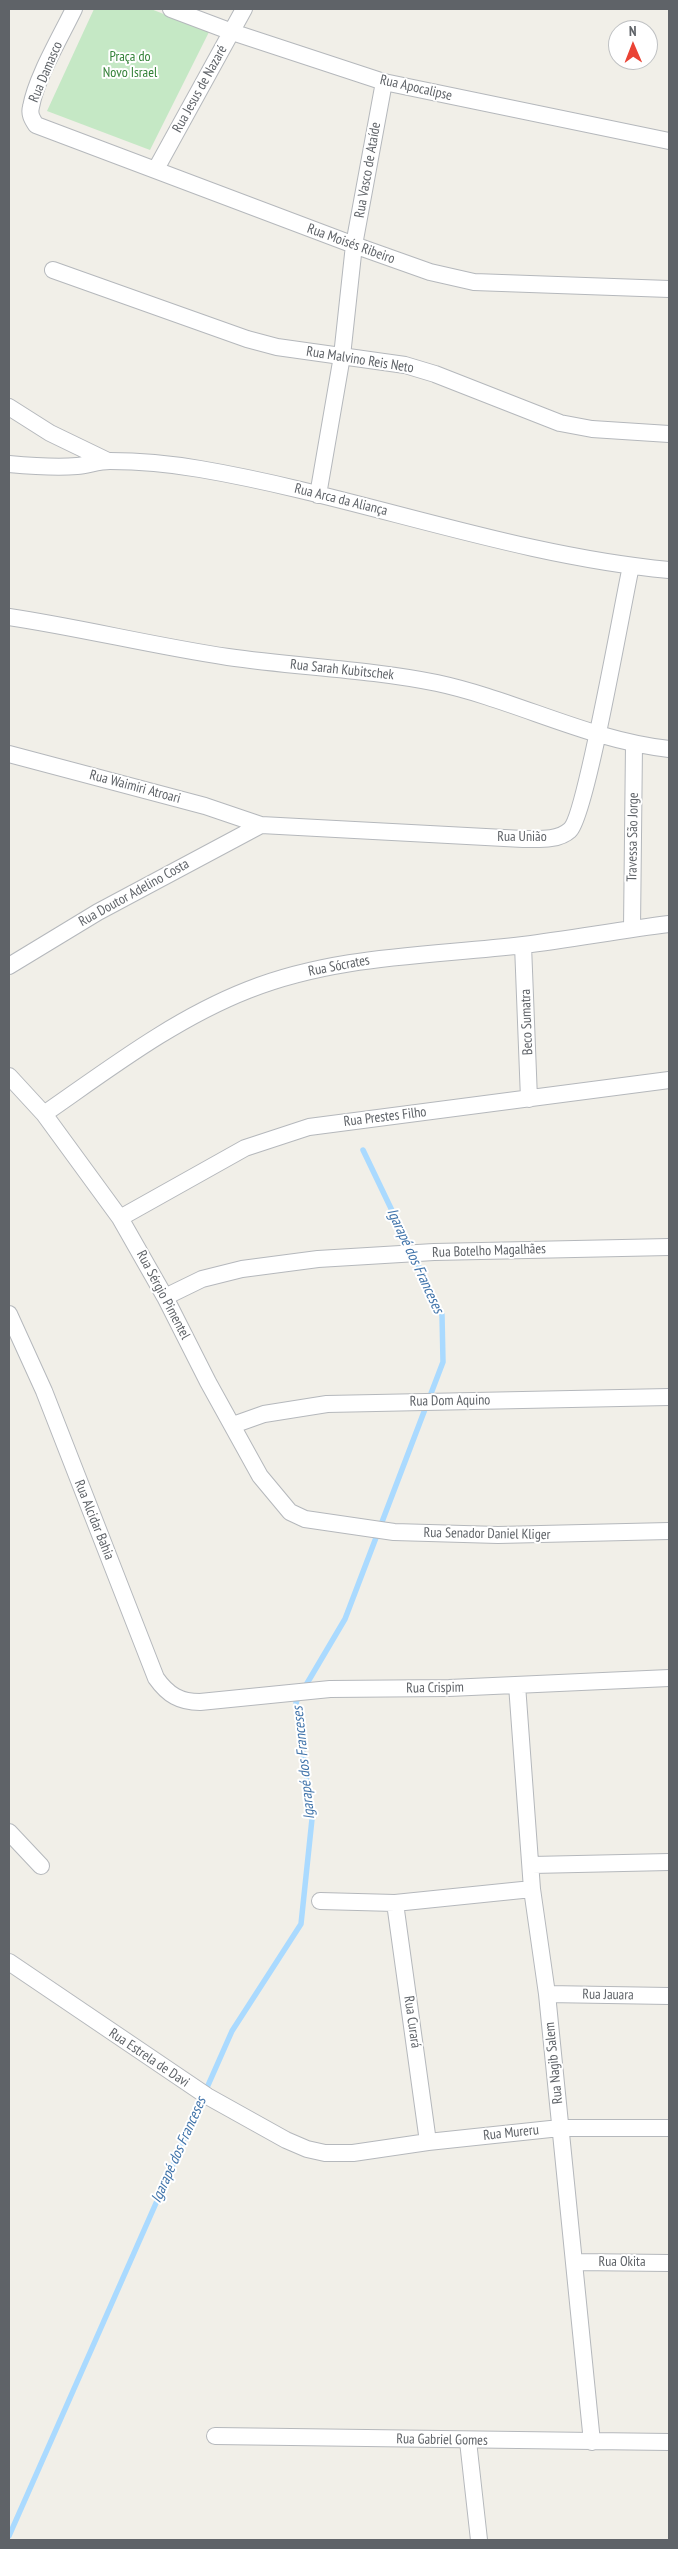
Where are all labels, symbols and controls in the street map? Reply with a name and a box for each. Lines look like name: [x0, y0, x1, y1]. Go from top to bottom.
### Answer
north arrow: [608, 20, 658, 70]
text: N: [629, 22, 637, 40]
street label: Rua Damasco: [26, 39, 66, 105]
street label: Rua Jesus de Nazaré: [169, 42, 231, 136]
park label: Praça do Novo Israel: [103, 49, 157, 82]
street label: Rua Apocalipse: [378, 72, 454, 104]
street label: Rua Vasco de Ataíde: [351, 121, 385, 219]
street label: Rua Moisés Ribeiro: [305, 220, 397, 268]
street label: Rua Malvino Reis Neto: [305, 343, 415, 377]
street label: Rua Arca da Aliança: [293, 480, 389, 520]
street label: Rua Sarah Kubitschek: [289, 656, 395, 684]
street label: Rua Waimiri Atroari: [88, 767, 182, 807]
street label: Travessa São Jorge: [624, 792, 642, 882]
street label: Rua União: [497, 829, 547, 845]
street label: Rua Doutor Adelino Costa: [76, 856, 192, 930]
street label: Rua Sócrates: [307, 952, 371, 980]
street label: Beco Sumatra: [517, 989, 537, 1055]
street label: Rua Prestes Filho: [343, 1104, 427, 1130]
water label: Igarapé dos Franceses: [383, 1206, 447, 1316]
street label: Rua Botelho Magalhães: [432, 1241, 546, 1261]
street label: Rua Sérgio Pimentel: [133, 1248, 193, 1342]
street label: Rua Dom Aquino: [410, 1392, 490, 1410]
street label: Rua Alcidar Bahia: [70, 1478, 118, 1562]
street label: Rua Senador Daniel Kliger: [423, 1524, 551, 1544]
street label: Rua Crispim: [406, 1679, 464, 1697]
water label: Igarapé dos Franceses: [289, 1706, 319, 1820]
street label: Rua Jauara: [582, 1986, 634, 2004]
street label: Rua Curará: [400, 1995, 424, 2049]
street label: Rua Nagib Salem: [541, 2021, 567, 2105]
street label: Rua Estrela de Davi: [105, 2025, 193, 2091]
water label: Igarapé dos Franceses: [148, 2094, 210, 2206]
street label: Rua Mureru: [482, 2122, 540, 2144]
street label: Rua Okita: [599, 2254, 645, 2270]
street label: Rua Gabriel Gomes: [396, 2431, 488, 2449]

